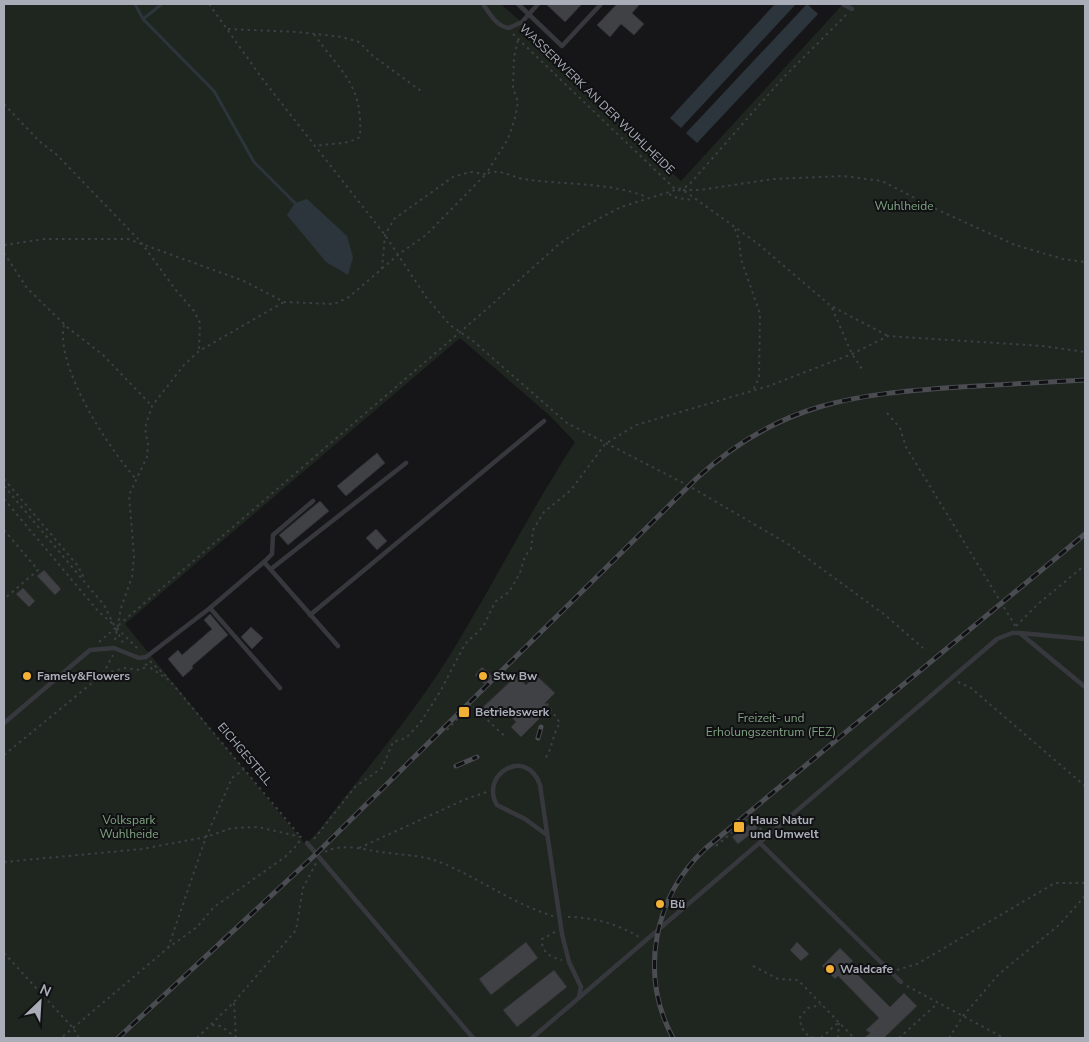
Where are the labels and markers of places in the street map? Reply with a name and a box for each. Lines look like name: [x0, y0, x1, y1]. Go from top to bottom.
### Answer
place label: Famely&Flowers: [37, 668, 130, 684]
place label: Stw Bw: [493, 668, 538, 684]
marker: Famely&Flowers: [21, 670, 33, 682]
marker: Stw Bw: [477, 670, 489, 682]
place label: Betriebswerk: [475, 704, 550, 720]
marker: Betriebswerk: [457, 705, 471, 719]
place label: Haus Natur und Umwelt: [750, 812, 819, 842]
marker: Haus Natur und Umwelt: [732, 820, 746, 834]
place label: Bü: [670, 896, 685, 912]
marker: Bü: [654, 898, 666, 910]
place label: Waldcafe: [840, 961, 894, 977]
marker: Waldcafe: [824, 963, 836, 975]

